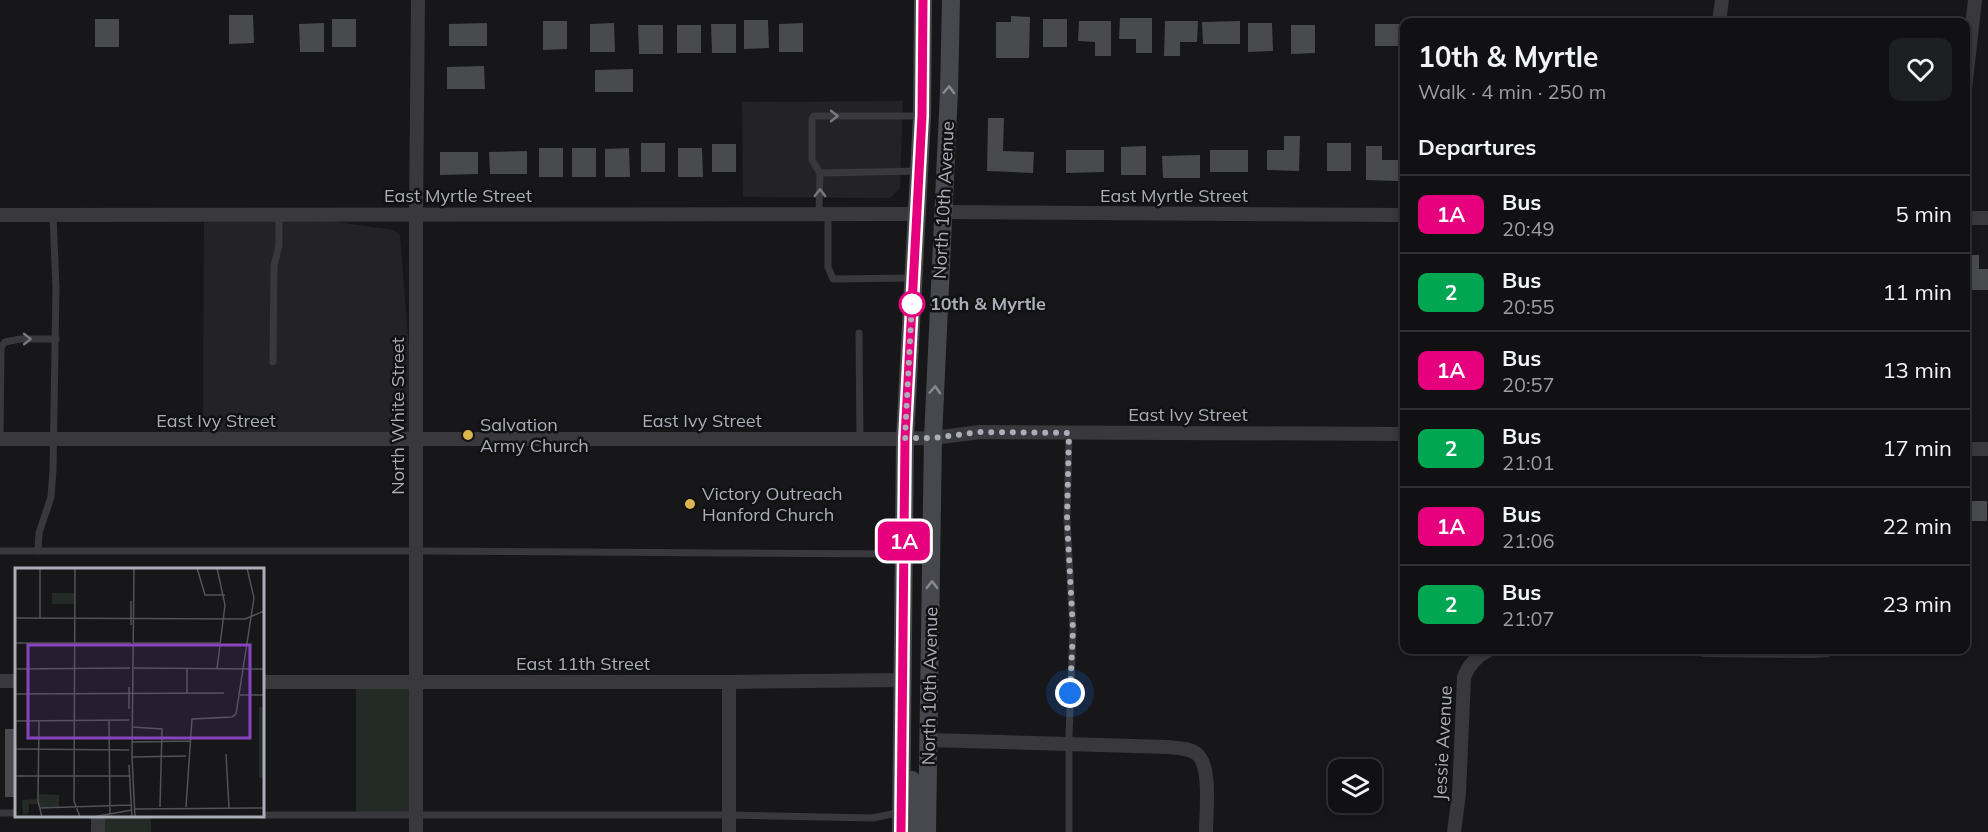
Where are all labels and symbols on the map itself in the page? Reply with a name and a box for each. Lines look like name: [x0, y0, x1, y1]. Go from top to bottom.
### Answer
one-way arrow: [943, 85, 955, 94]
one-way arrow: [829, 110, 838, 122]
street label: North 10th Avenue: [928, 120, 959, 280]
street label: East Myrtle Street: [384, 184, 532, 207]
street label: East Myrtle Street: [1100, 184, 1248, 207]
one-way arrow: [813, 188, 826, 197]
marker: 10th & Myrtle: [899, 291, 925, 317]
place label: 10th & Myrtle: [930, 292, 1046, 315]
one-way arrow: [23, 333, 32, 346]
street label: North White Street: [386, 337, 409, 495]
one-way arrow: [929, 385, 942, 394]
street label: East Ivy Street: [1128, 403, 1248, 426]
street label: East Ivy Street: [156, 409, 276, 432]
street label: East Ivy Street: [642, 409, 762, 432]
place label: Salvation Army Church: [480, 413, 589, 457]
marker: Salvation Army Church: [461, 428, 475, 442]
place label: Victory Outreach Hanford Church: [702, 482, 843, 526]
marker: Victory Outreach Hanford Church: [683, 497, 697, 511]
line badge: 1A: [877, 522, 931, 560]
inset map: [15, 568, 264, 817]
one-way arrow: [925, 580, 938, 589]
street label: North 10th Avenue: [917, 607, 942, 765]
street label: East 11th Street: [516, 652, 650, 675]
your location: [1055, 678, 1085, 708]
street label: Jessie Avenue: [1428, 685, 1457, 801]

